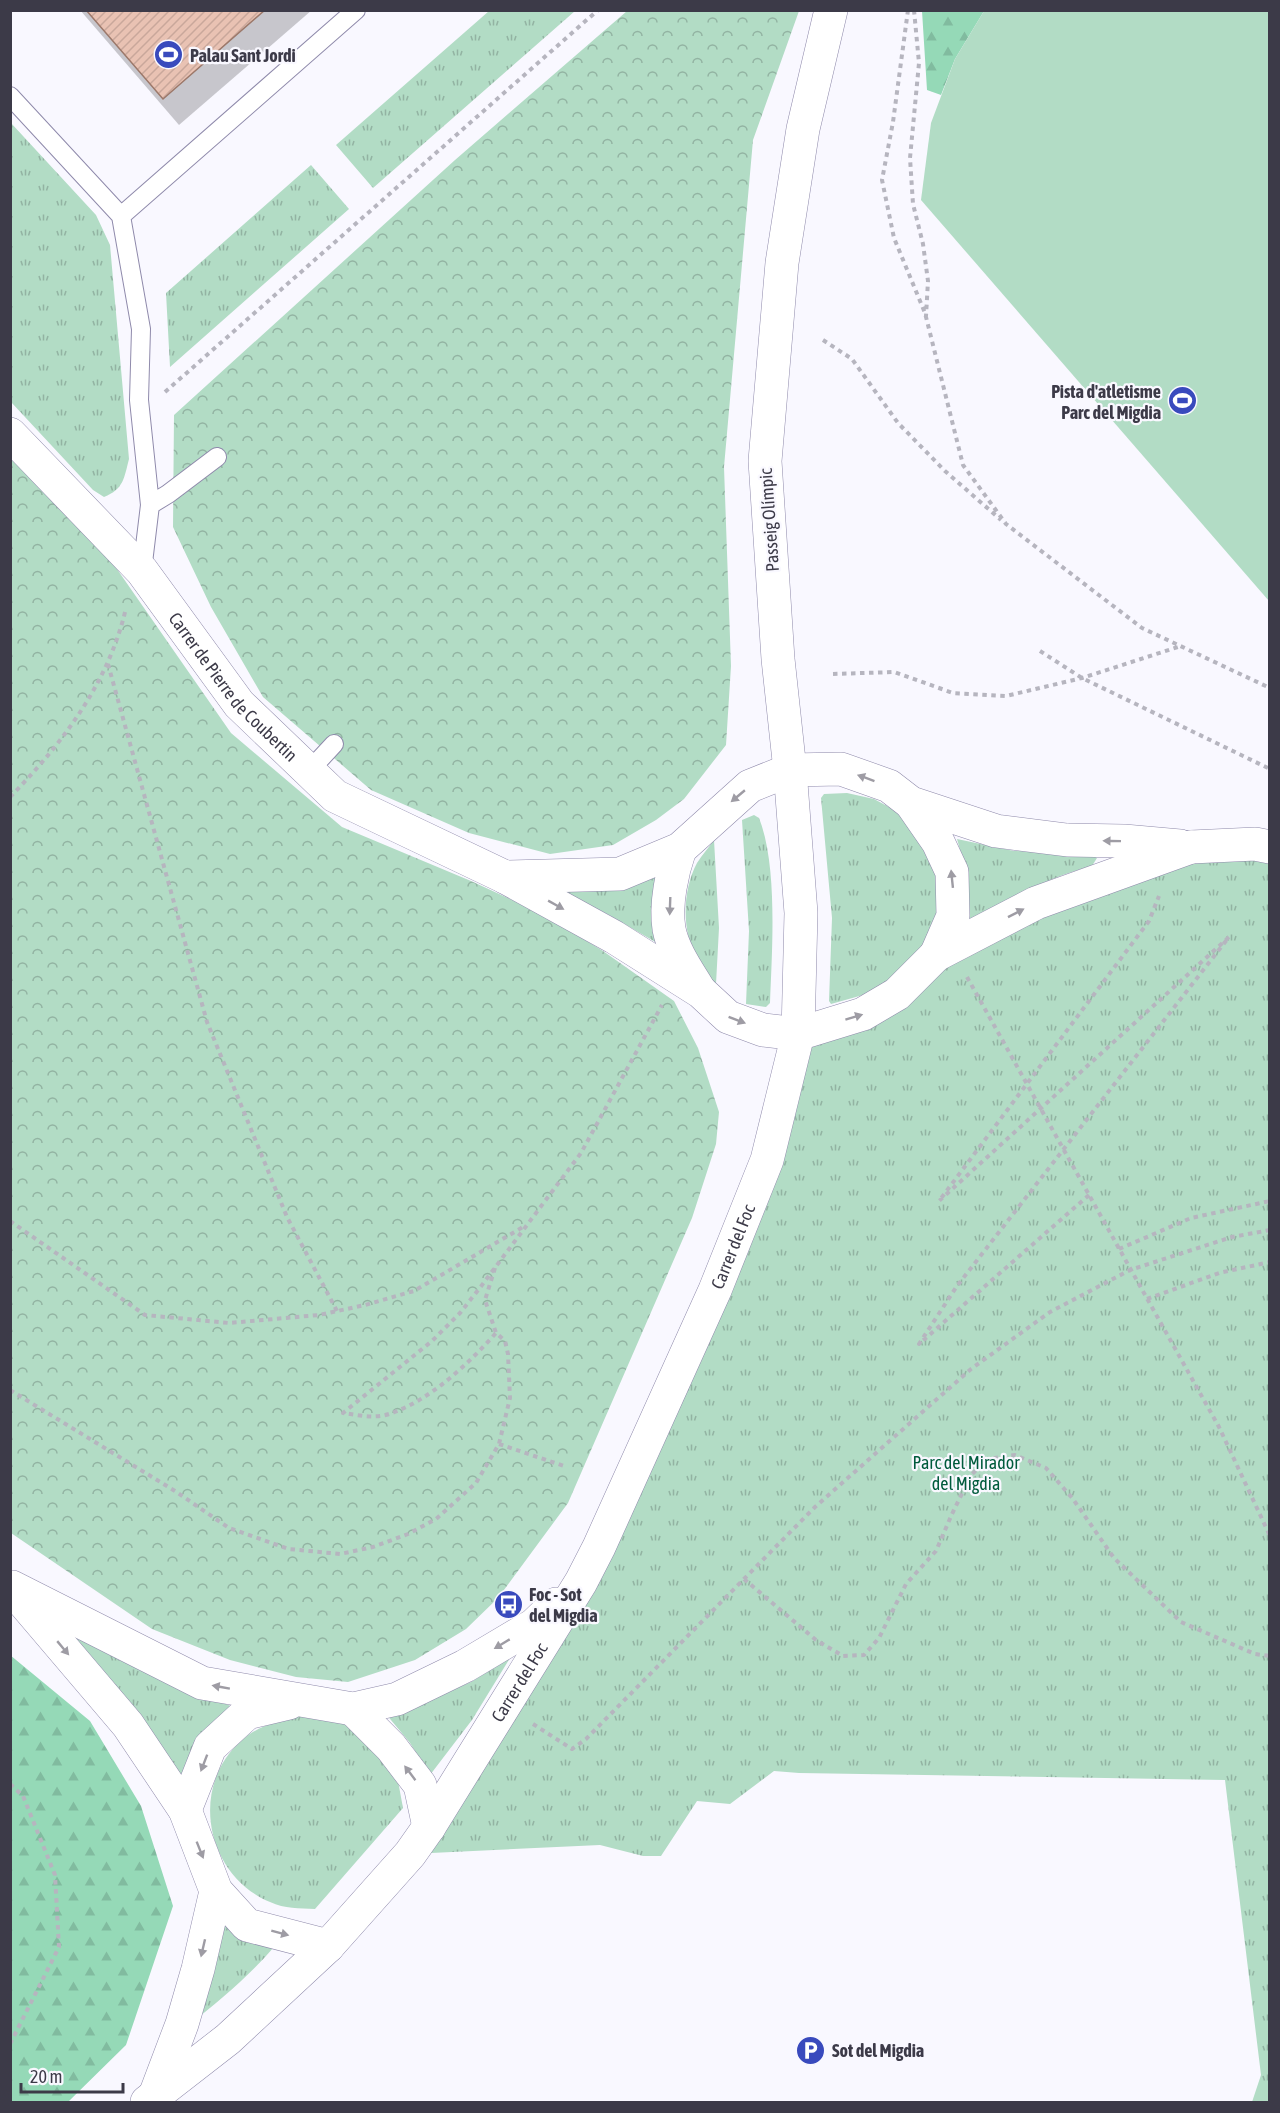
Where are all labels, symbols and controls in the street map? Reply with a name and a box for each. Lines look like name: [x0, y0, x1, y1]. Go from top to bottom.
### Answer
sports icon: Palau Sant Jordi: [153, 39, 185, 71]
place label: Palau Sant Jordi: [190, 45, 296, 66]
place label: Pista d'atletisme Parc del Migdia: [1051, 381, 1161, 423]
sports icon: Pista d'atletisme Parc del Migdia: [1166, 385, 1198, 417]
street label: Passeig Olímpic: [755, 467, 783, 572]
street label: Carrer de Pierre de Coubertin: [165, 608, 302, 765]
one-way arrow: [857, 773, 875, 782]
one-way arrow: [730, 790, 746, 803]
one-way arrow: [1102, 836, 1121, 845]
one-way arrow: [947, 869, 957, 888]
one-way arrow: [665, 896, 674, 915]
one-way arrow: [548, 900, 565, 910]
one-way arrow: [1008, 908, 1025, 918]
one-way arrow: [845, 1012, 863, 1021]
one-way arrow: [729, 1015, 747, 1025]
street label: Carrer del Foc: [706, 1201, 759, 1292]
park label: Parc del Mirador del Migdia: [912, 1452, 1020, 1494]
place label: Foc - Sot del Migdia: [529, 1584, 598, 1626]
bus stop icon: Foc - Sot del Migdia: [492, 1588, 524, 1620]
street label: Carrer del Foc: [487, 1638, 552, 1725]
one-way arrow: [494, 1638, 510, 1649]
one-way arrow: [56, 1640, 69, 1655]
one-way arrow: [212, 1682, 231, 1691]
one-way arrow: [199, 1755, 209, 1773]
one-way arrow: [405, 1765, 417, 1780]
one-way arrow: [195, 1842, 205, 1860]
one-way arrow: [271, 1929, 289, 1938]
one-way arrow: [198, 1938, 208, 1957]
parking icon: Sot del Migdia: [795, 2034, 827, 2066]
place label: Sot del Migdia: [832, 2040, 924, 2061]
scale bar: [21, 2056, 123, 2094]
text: 20 m: [30, 2066, 62, 2087]

